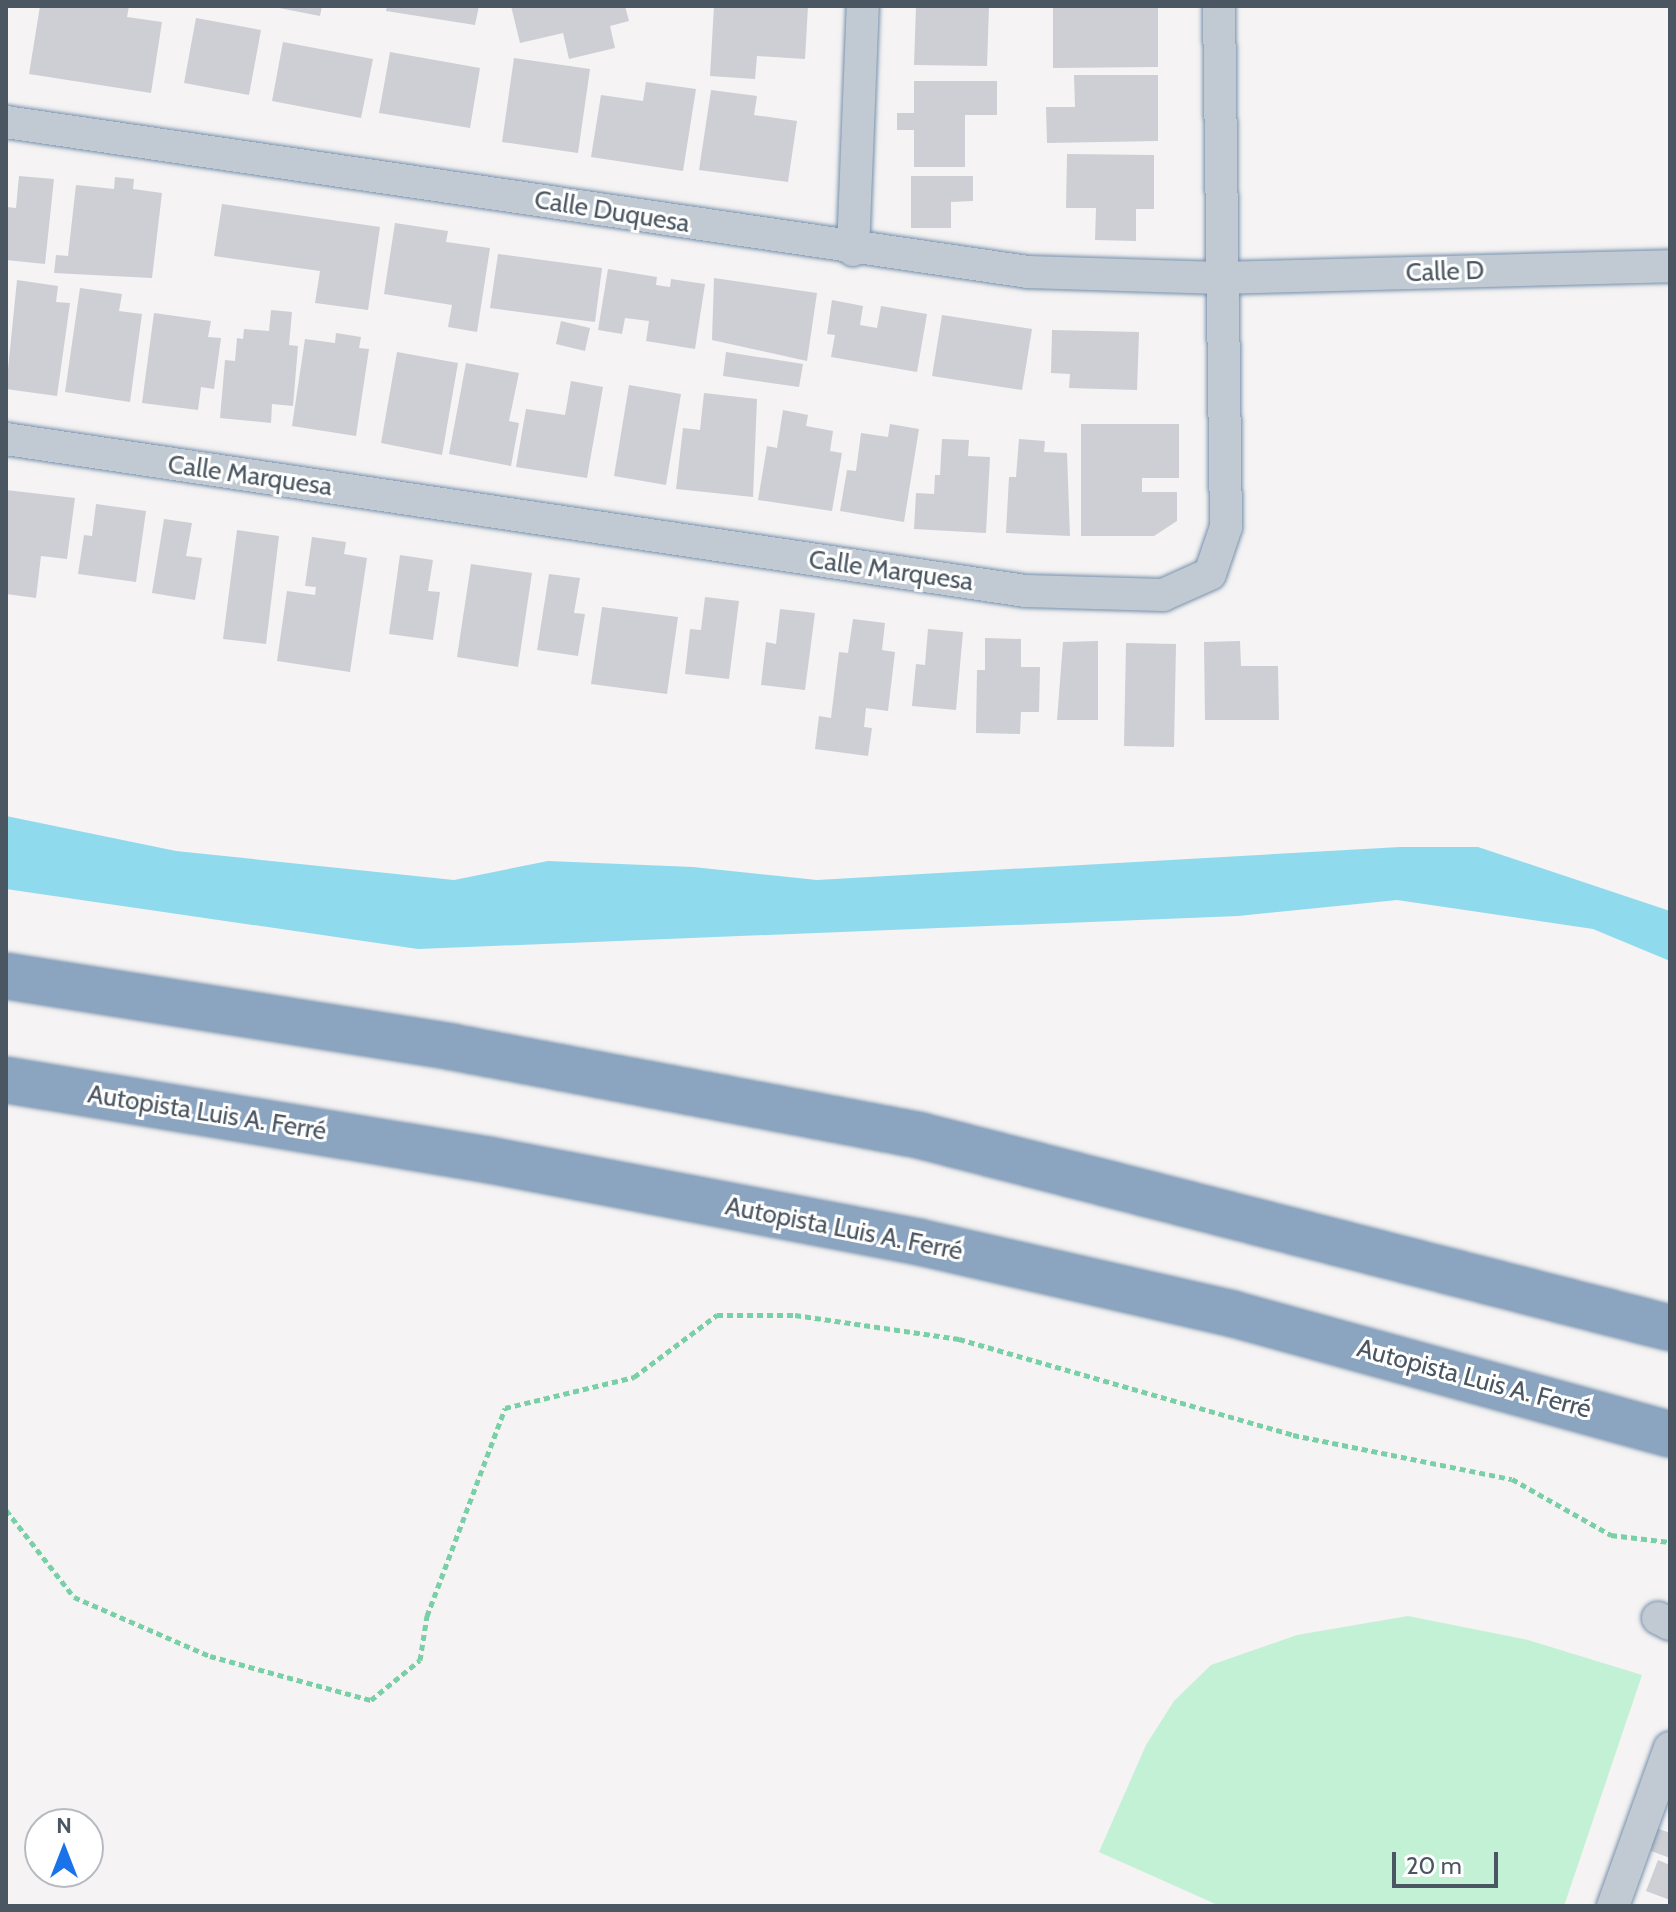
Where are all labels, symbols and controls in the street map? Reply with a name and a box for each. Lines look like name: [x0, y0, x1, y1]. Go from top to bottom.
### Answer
street label: Calle Duquesa: [532, 184, 692, 240]
street label: Calle D: [1405, 255, 1485, 289]
street label: Calle Marquesa: [166, 449, 334, 503]
street label: Calle Marquesa: [807, 544, 975, 598]
street label: Autopista Luis A. Ferré: [85, 1079, 329, 1147]
street label: Autopista Luis A. Ferré: [723, 1191, 965, 1267]
street label: Autopista Luis A. Ferré: [1353, 1333, 1595, 1425]
north arrow: [24, 1808, 104, 1888]
text: N: [56, 1812, 72, 1839]
scale bar: [1396, 1836, 1502, 1886]
text: 20 m: [1406, 1851, 1462, 1880]

